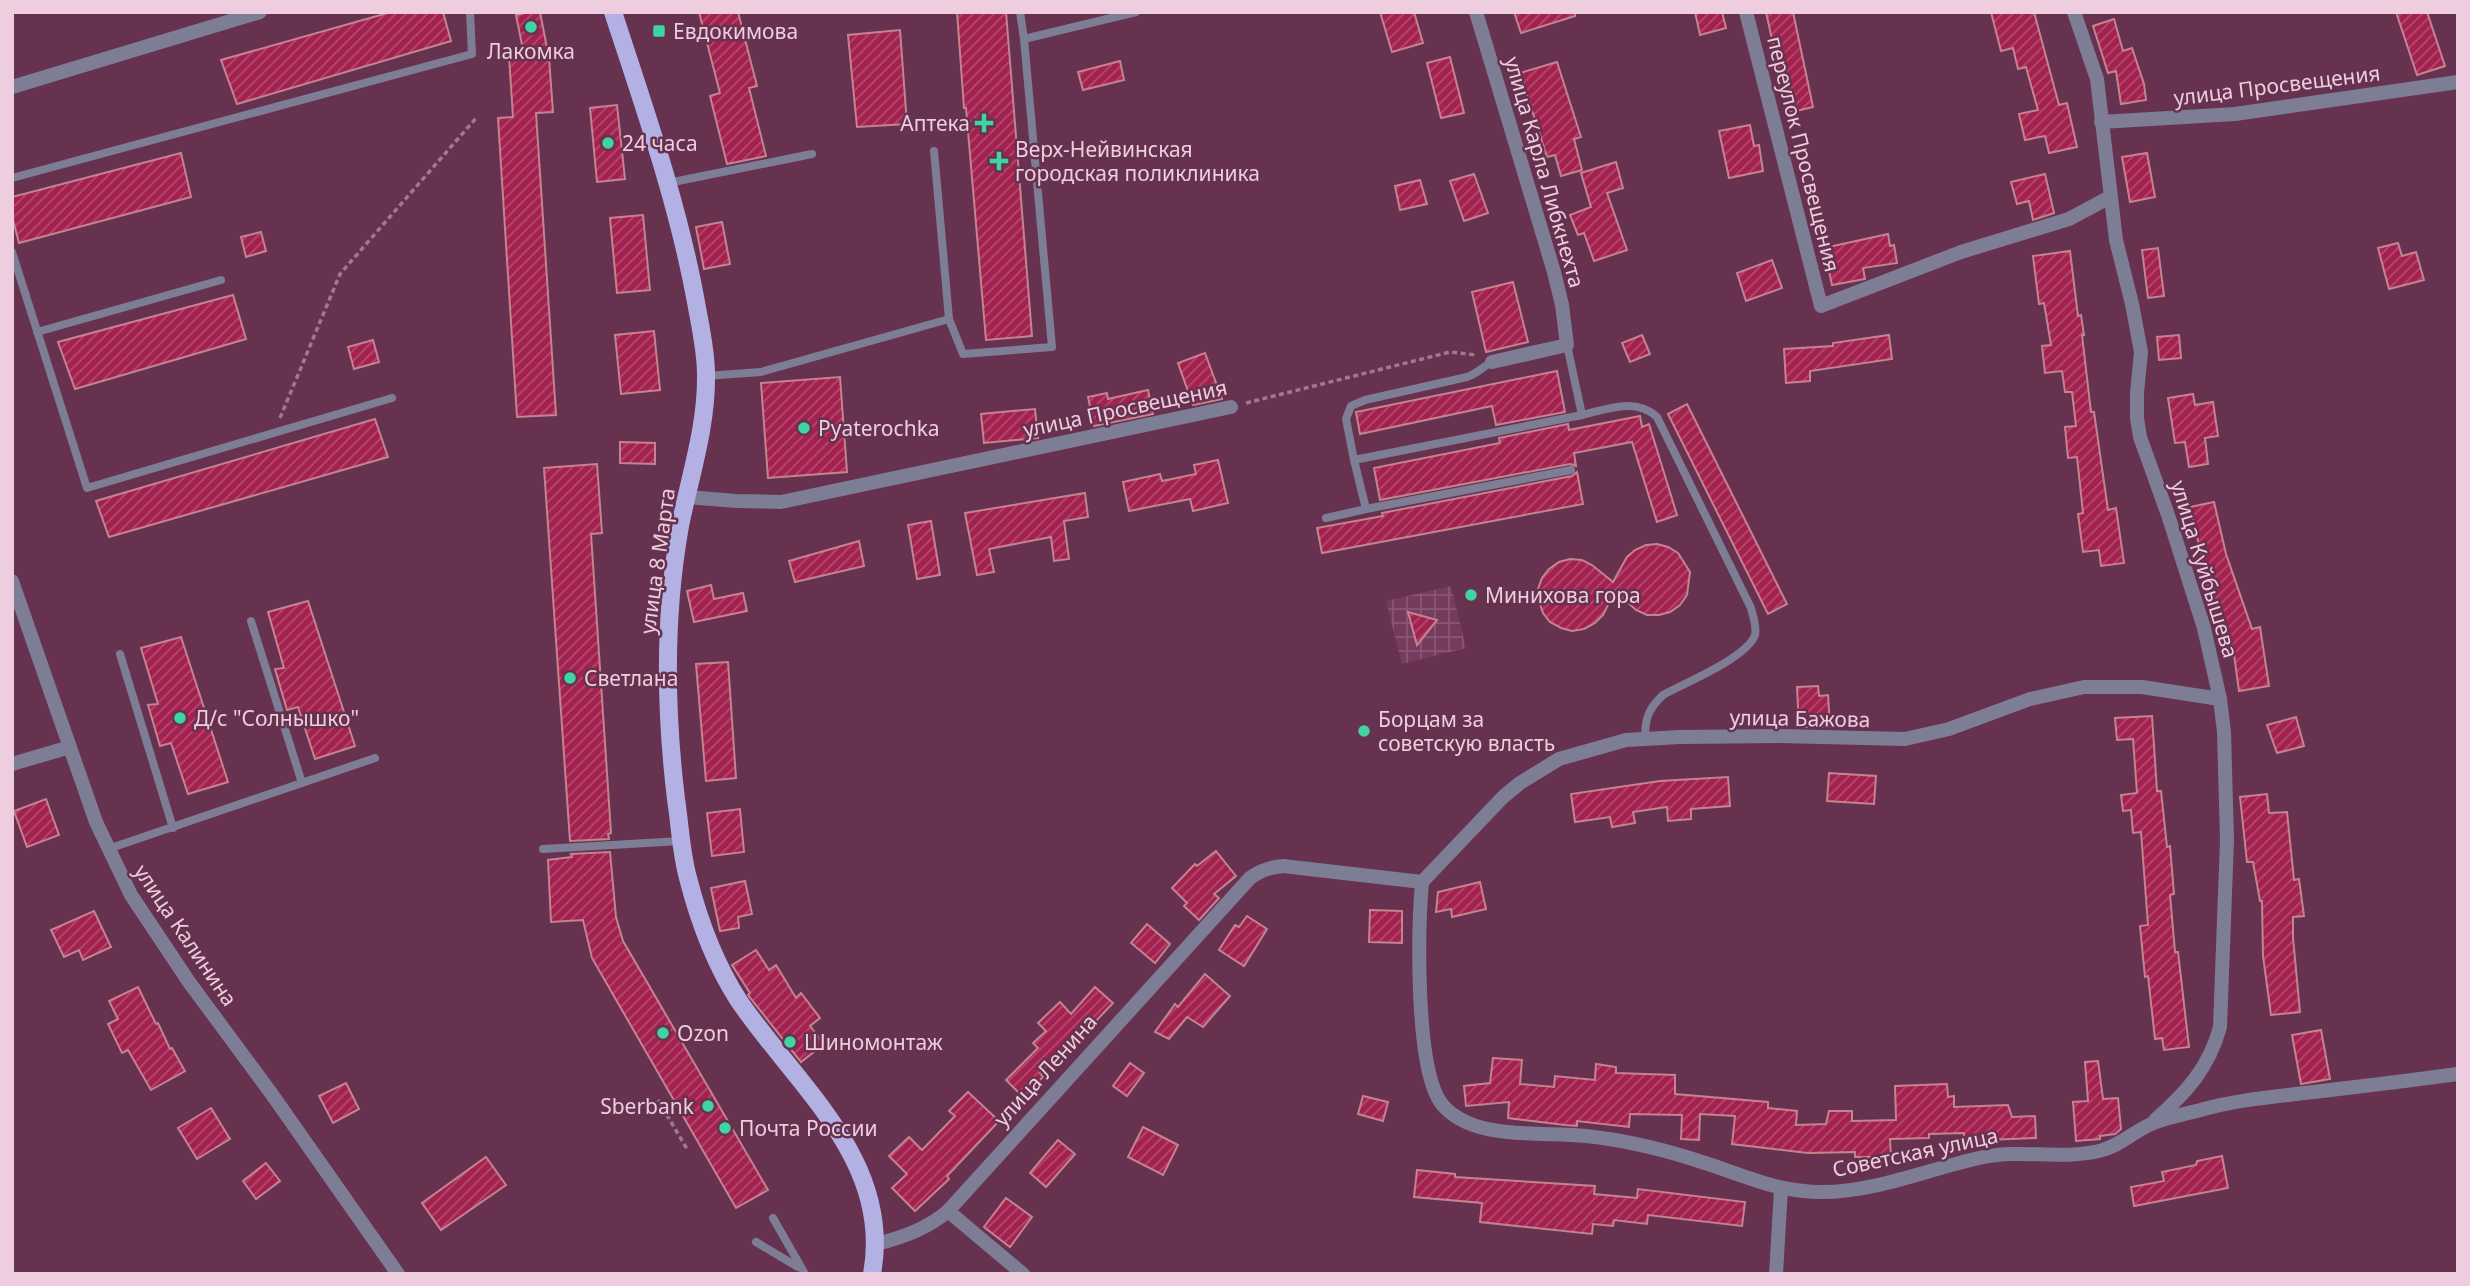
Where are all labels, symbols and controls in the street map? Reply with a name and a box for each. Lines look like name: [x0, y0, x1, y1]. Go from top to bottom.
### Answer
place label: Евдокимова: [673, 17, 798, 45]
marker: Лакомка: [523, 19, 539, 35]
marker: Евдокимова: [651, 23, 667, 39]
street label: переулок Просвещения: [1761, 33, 1847, 275]
place label: Лакомка: [487, 37, 575, 65]
street label: улица Карла Либкнехта: [1499, 53, 1591, 291]
street label: улица Просвещения: [2172, 58, 2382, 112]
place label: Аптека: [900, 109, 970, 137]
marker: Аптека: [976, 115, 992, 131]
place label: 24 часа: [622, 129, 698, 157]
marker: 24 часа: [600, 135, 616, 151]
place label: Верх-Нейвинская городская поликлиника: [1015, 135, 1260, 187]
marker: Верх-Нейвинская городская поликлиника: [989, 151, 1009, 171]
street label: улица Просвещения: [1020, 373, 1230, 443]
place label: Pyaterochka: [818, 414, 940, 442]
marker: Pyaterochka: [796, 420, 812, 436]
street label: улица Куйбышева: [2165, 477, 2245, 661]
street label: улица 8 Марта: [633, 486, 681, 636]
place label: Минихова гора: [1485, 581, 1641, 609]
marker: Минихова гора: [1463, 587, 1479, 603]
place label: Светлана: [584, 664, 678, 692]
marker: Светлана: [562, 670, 578, 686]
street label: улица Бажова: [1729, 703, 1871, 733]
place label: Д/с "Солнышко": [194, 704, 359, 732]
place label: Борцам за советскую власть: [1378, 705, 1555, 757]
marker: Д/с "Солнышко": [172, 710, 188, 726]
marker: Борцам за советскую власть: [1356, 723, 1372, 739]
street label: улица Калинина: [128, 859, 244, 1011]
street label: улица Ленина: [987, 1008, 1103, 1132]
place label: Ozon: [677, 1019, 729, 1047]
marker: Ozon: [655, 1025, 671, 1041]
place label: Шиномонтаж: [804, 1028, 943, 1056]
marker: Шиномонтаж: [782, 1034, 798, 1050]
place label: Sberbank: [600, 1092, 695, 1120]
marker: Sberbank: [700, 1098, 716, 1114]
place label: Почта России: [739, 1114, 877, 1142]
marker: Почта России: [717, 1120, 733, 1136]
street label: Советская улица: [1830, 1121, 2000, 1183]

